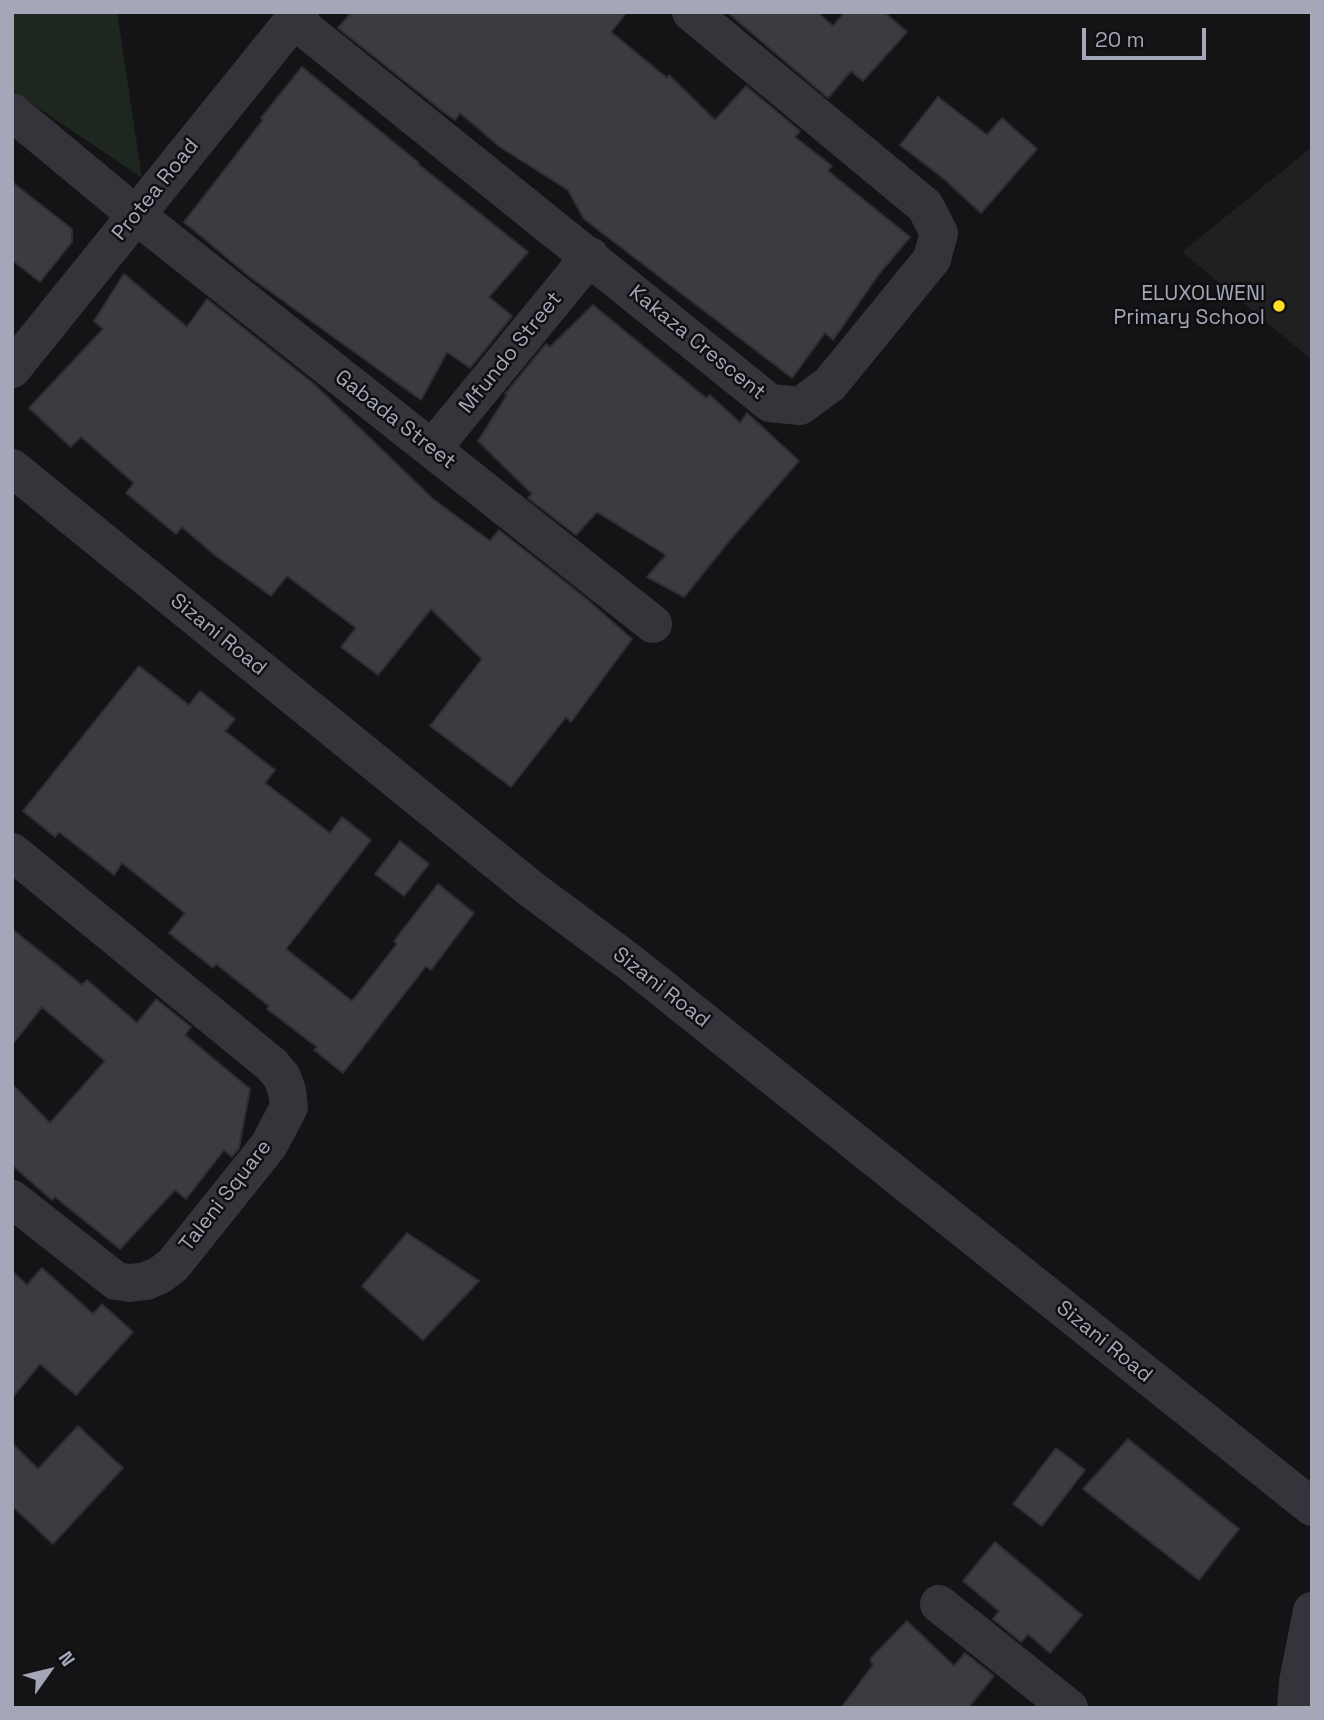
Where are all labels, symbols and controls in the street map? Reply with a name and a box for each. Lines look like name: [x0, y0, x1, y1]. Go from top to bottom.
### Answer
scale bar: [1086, 14, 1210, 58]
text: 20 m: [1095, 26, 1145, 53]
street label: Protea Road: [107, 134, 205, 246]
street label: Kakaza Crescent: [624, 280, 770, 406]
place label: ELUXOLWENI Primary School: [1114, 281, 1265, 331]
street label: Mfundo Street: [454, 287, 568, 419]
marker: ELUXOLWENI Primary School: [1271, 298, 1287, 314]
street label: Gabada Street: [330, 365, 460, 475]
street label: Sizani Road: [165, 589, 271, 681]
street label: Sizani Road: [608, 942, 714, 1034]
street label: Taleni Square: [175, 1135, 277, 1257]
street label: Sizani Road: [1051, 1296, 1157, 1388]
north arrow: [14, 1636, 84, 1706]
text: N: [53, 1647, 81, 1671]

